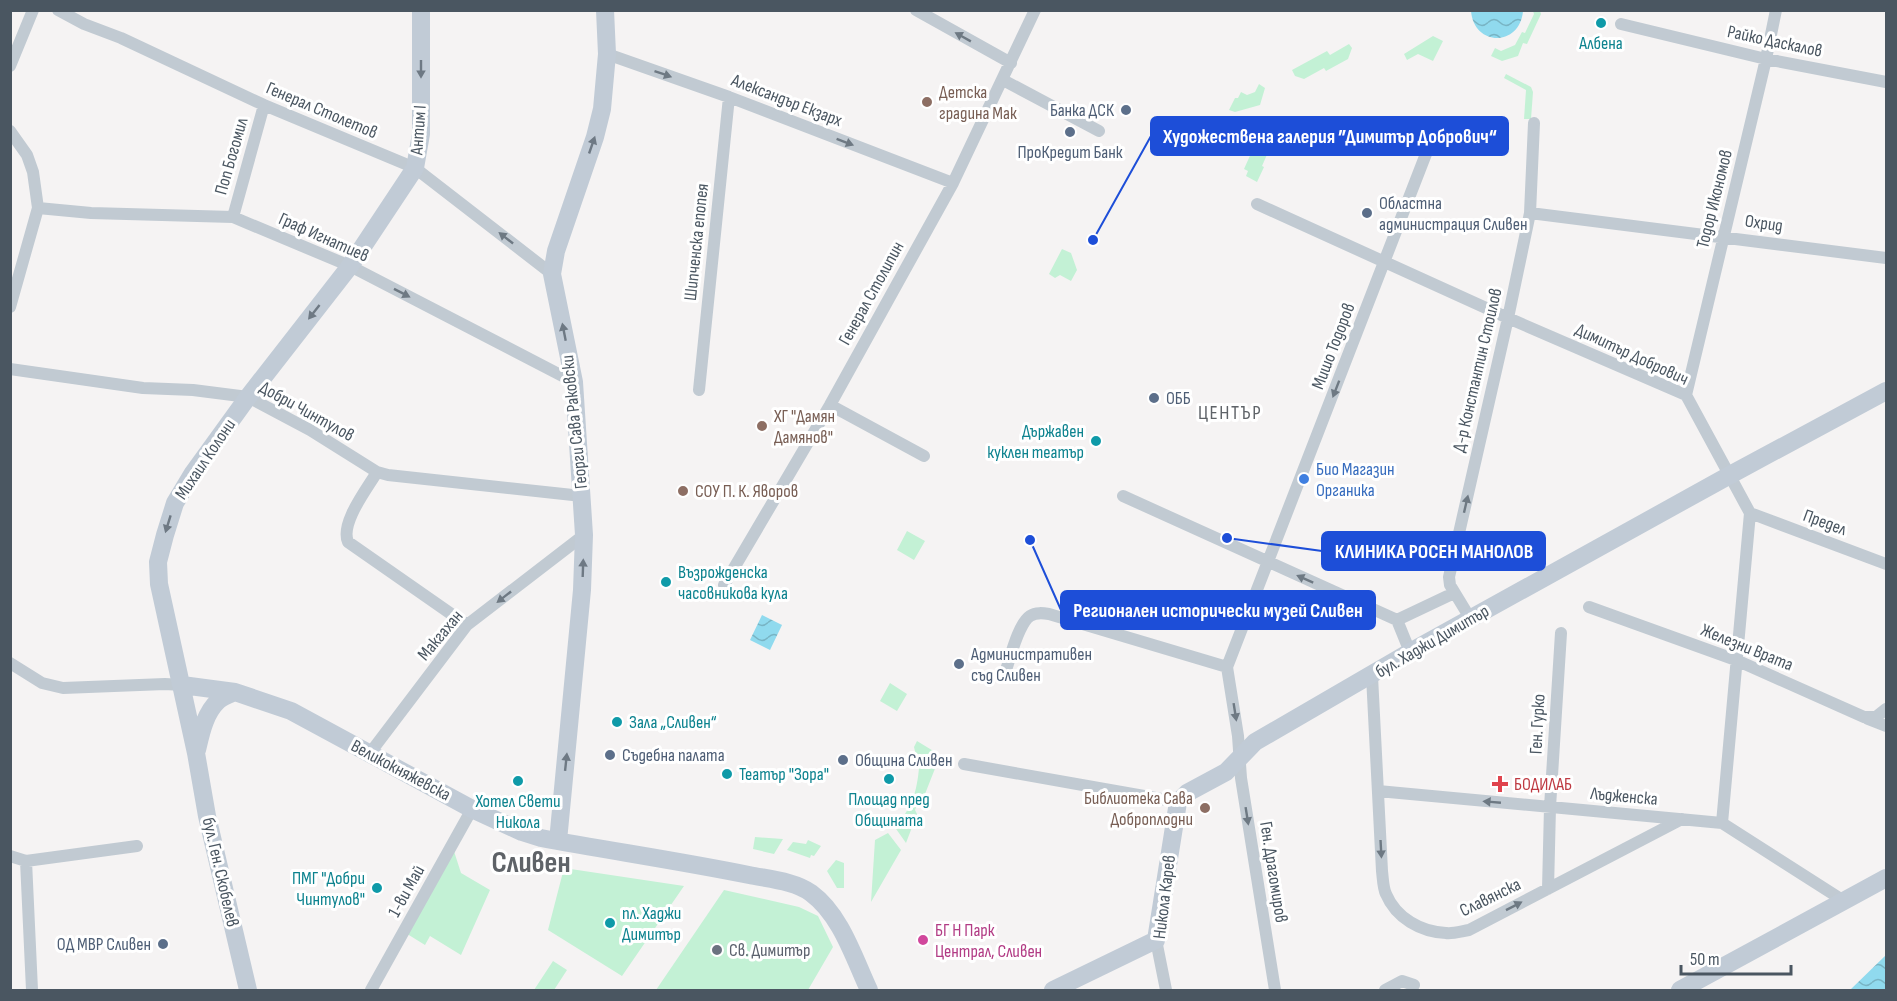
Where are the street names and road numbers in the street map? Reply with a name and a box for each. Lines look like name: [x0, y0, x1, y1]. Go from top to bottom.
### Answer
street label: Райко Даскалов: [1726, 21, 1824, 62]
street label: Александър Екзарх: [728, 69, 845, 131]
street label: Генерал Столетов: [263, 78, 381, 143]
street label: Антим I: [406, 104, 431, 157]
street label: Поп Богомил: [210, 115, 253, 197]
street label: Тодор Икономов: [1692, 148, 1737, 251]
street label: Шипченска епопея: [680, 182, 713, 302]
street label: Граф Игнатиев: [276, 208, 372, 267]
street label: Охрид: [1744, 210, 1784, 237]
street label: Генерал Столипин: [834, 238, 909, 349]
street label: Д-р Константин Стоилов: [1448, 286, 1507, 454]
street label: Мишо Тодоров: [1307, 300, 1360, 392]
street label: Димитър Добрович: [1572, 319, 1692, 390]
street label: Георги Сава Раковски: [557, 354, 592, 490]
street label: Добри Чинтулов: [256, 377, 358, 446]
street label: Михаил Колони: [171, 415, 240, 504]
street label: Предел: [1800, 505, 1850, 540]
street label: бул. Хаджи Димитър: [1372, 600, 1493, 682]
street label: Макгахан: [413, 606, 467, 665]
street label: Железни Врата: [1698, 619, 1796, 676]
street label: Ген. Гурко: [1525, 693, 1550, 755]
street label: Великокняжевска: [347, 735, 454, 805]
street label: Лъдженска: [1588, 783, 1659, 810]
street label: бул. Ген. Скобелев: [198, 815, 243, 929]
street label: Ген. Драгомиров: [1255, 820, 1292, 924]
street label: Никола Карев: [1149, 854, 1180, 940]
street label: 1-ви Май: [384, 862, 429, 921]
street label: Славянска: [1456, 874, 1524, 921]

